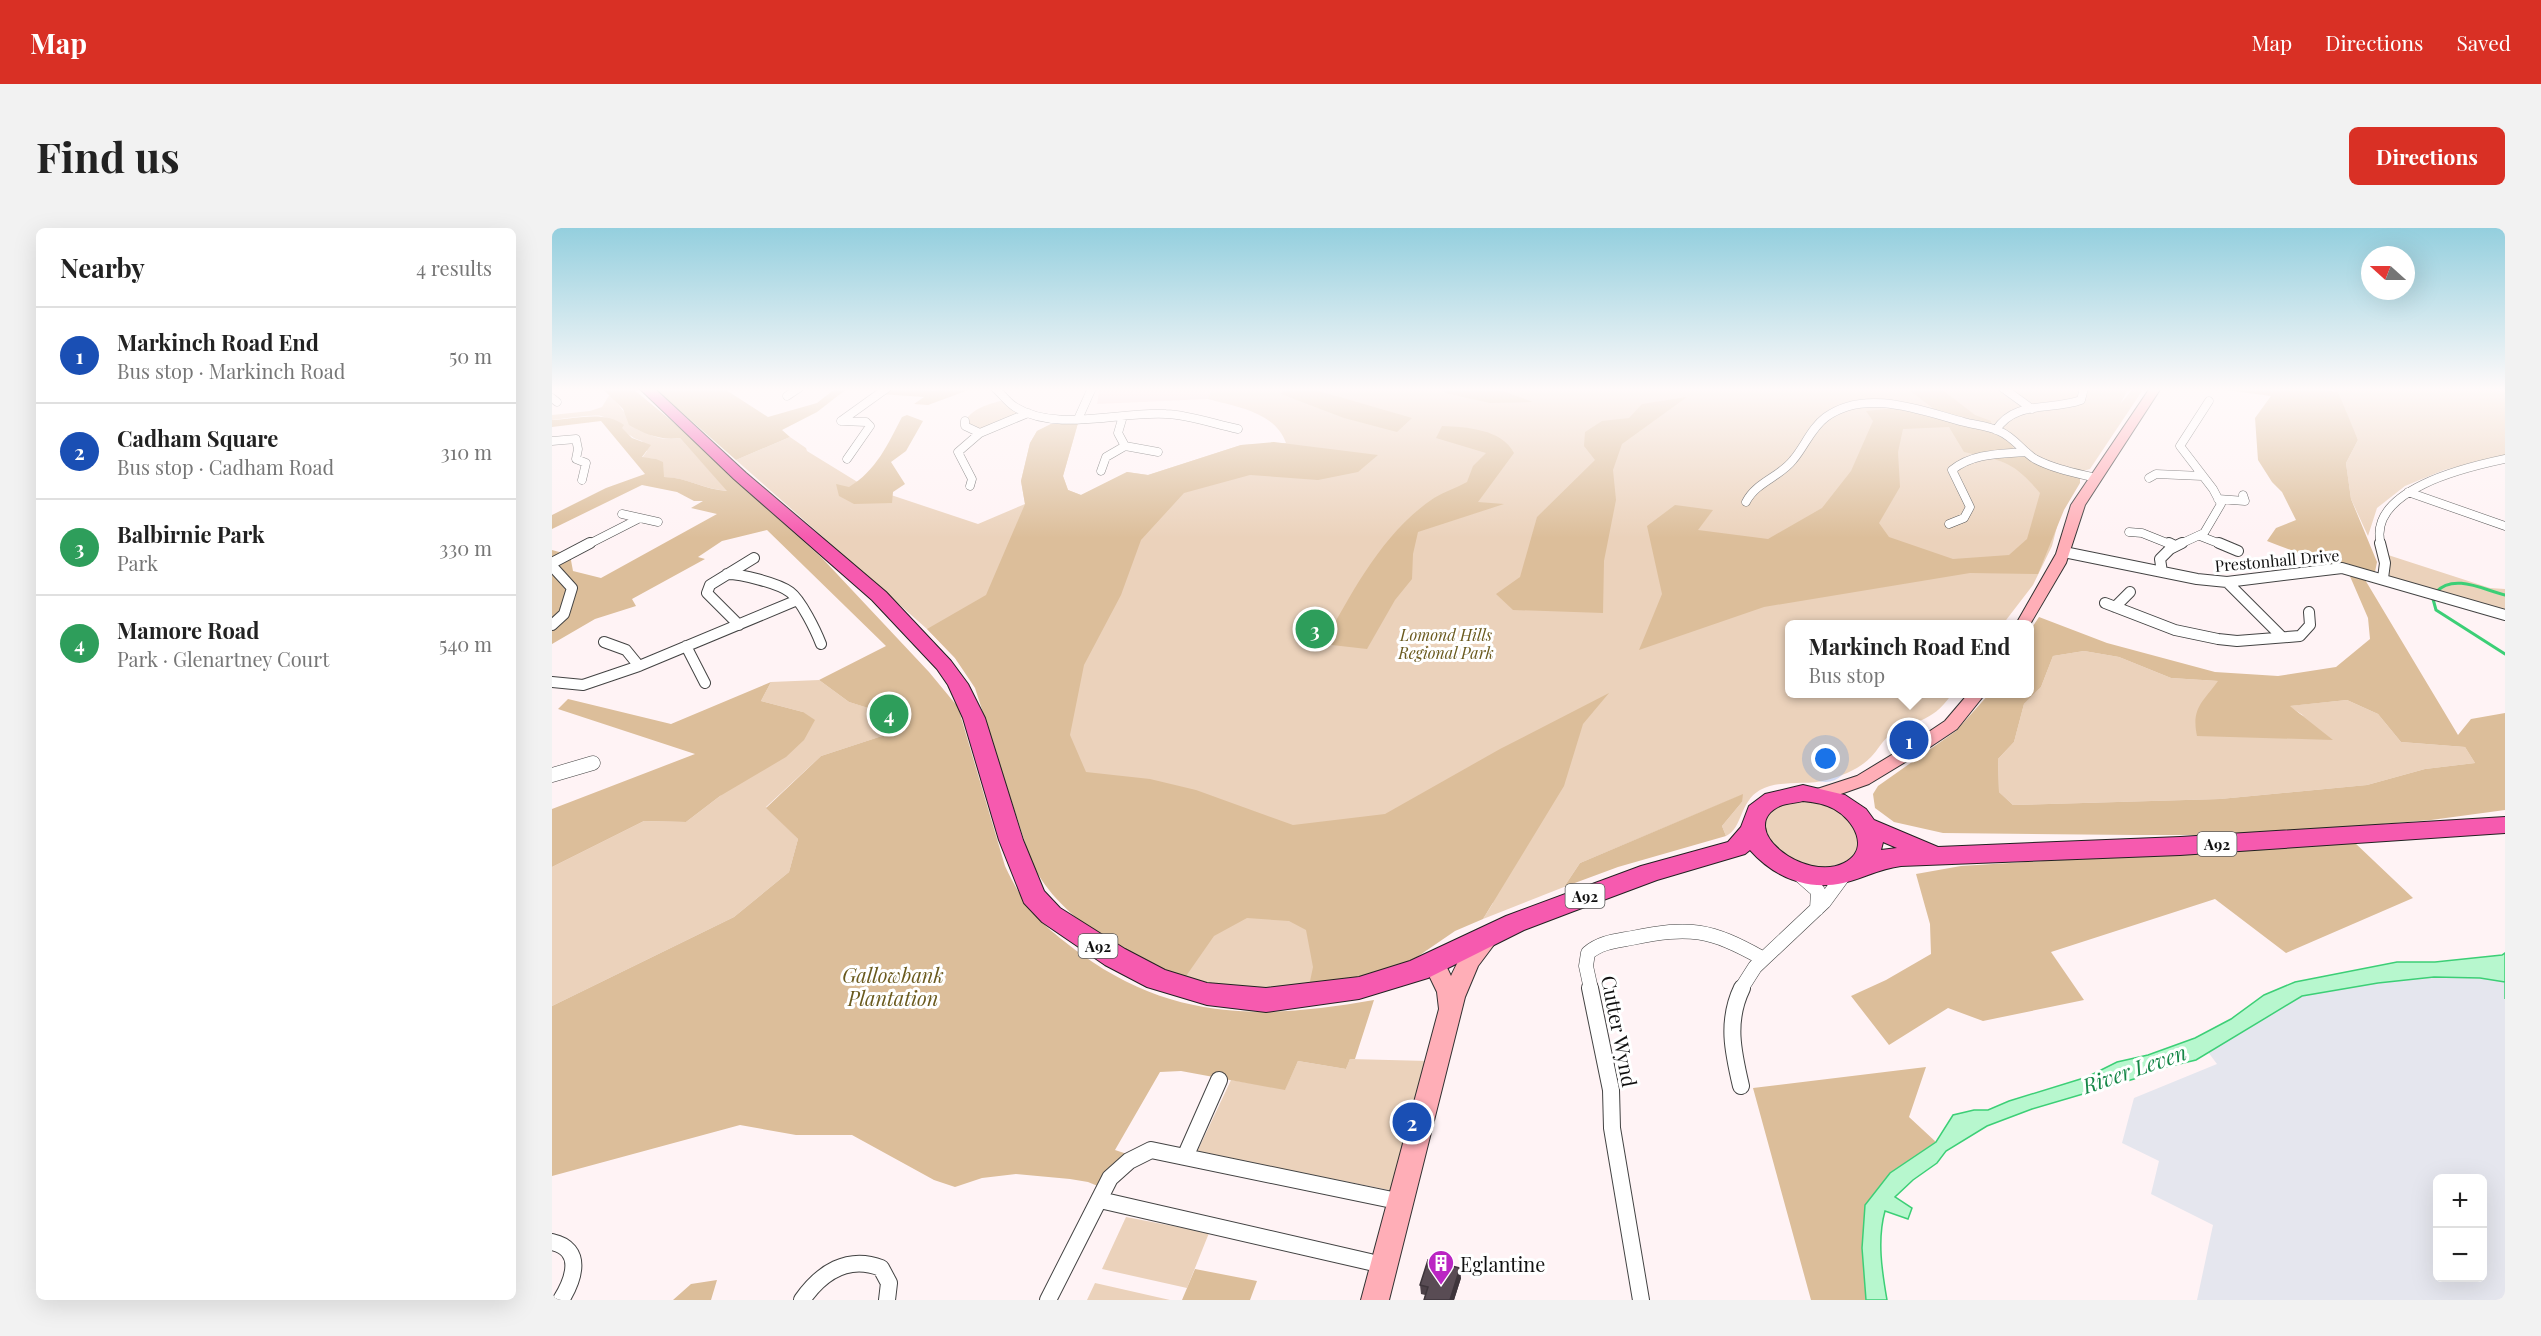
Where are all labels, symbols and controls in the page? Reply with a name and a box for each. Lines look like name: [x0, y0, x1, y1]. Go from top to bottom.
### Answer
text: Map: [30, 24, 87, 61]
text: Map: [2251, 28, 2292, 56]
text: Directions: [2325, 28, 2423, 56]
text: Saved: [2456, 28, 2511, 56]
button: Directions: [2349, 127, 2505, 185]
text: Find us: [36, 128, 180, 184]
north arrow: [2361, 246, 2415, 300]
text: Nearby: [60, 250, 145, 285]
text: 4 results: [416, 254, 492, 281]
text: Markinch Road End: [117, 327, 319, 357]
text: 1: [76, 342, 83, 369]
text: 50 m: [449, 342, 492, 369]
text: Bus stop · Markinch Road: [117, 357, 345, 384]
text: Cadham Square: [117, 423, 278, 453]
text: 2: [74, 438, 85, 465]
text: 310 m: [441, 438, 492, 465]
text: Bus stop · Cadham Road: [117, 453, 334, 480]
text: Balbirnie Park: [117, 519, 265, 549]
text: 3: [75, 534, 84, 561]
text: 330 m: [439, 534, 492, 561]
street label: Prestonhall Drive: [2214, 544, 2340, 576]
text: Park: [117, 549, 158, 576]
pin: 3: [1296, 606, 1335, 652]
text: Mamore Road: [117, 615, 259, 645]
popup: [1785, 620, 2034, 698]
park label: Lomond Hills Regional Park: [1397, 624, 1494, 663]
text: 4: [74, 630, 85, 657]
text: 540 m: [439, 630, 492, 657]
text: Markinch Road End: [1808, 631, 2011, 661]
text: Park · Glenartney Court: [117, 645, 329, 672]
text: Bus stop: [1808, 661, 1885, 688]
pin: 4: [870, 692, 908, 736]
pin: 1: [1890, 718, 1928, 762]
your location: [1811, 744, 1840, 773]
road number: A92: [2198, 832, 2236, 856]
road number: A92: [1566, 884, 1604, 908]
road number: A92: [1078, 934, 1118, 958]
park label: Gallowbank Plantation: [842, 961, 944, 1011]
street label: Cutter Wynd: [1596, 973, 1644, 1089]
water label: River Leven: [2077, 1037, 2190, 1099]
pin: 2: [1392, 1100, 1432, 1144]
map controls: [2433, 1174, 2487, 1282]
button: +: [2433, 1174, 2487, 1228]
button: −: [2433, 1228, 2487, 1282]
building icon: Eglantine: [1426, 1248, 1456, 1286]
place label: Eglantine: [1460, 1250, 1545, 1277]

